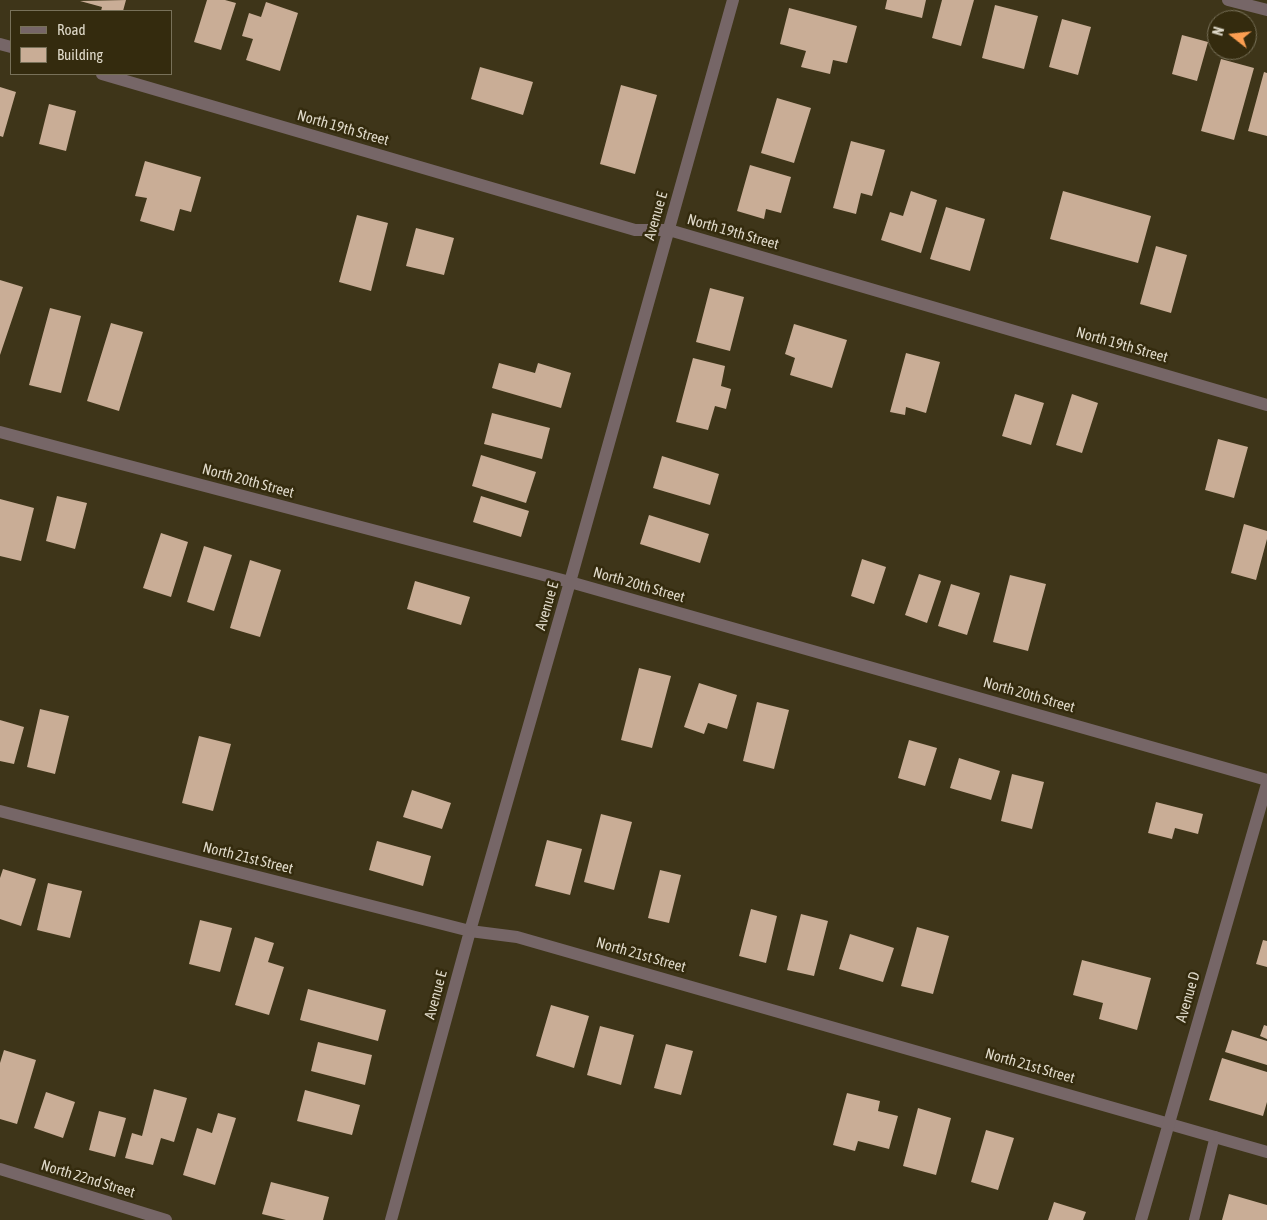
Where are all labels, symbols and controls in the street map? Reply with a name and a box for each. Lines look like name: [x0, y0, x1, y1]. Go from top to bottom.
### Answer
legend: [10, 10, 172, 75]
north arrow: [1207, 10, 1257, 60]
text: Road: [57, 21, 86, 38]
text: N: [1210, 25, 1227, 37]
text: Building: [57, 46, 103, 63]
street label: North 19th Street: [295, 106, 391, 150]
street label: Avenue E: [640, 190, 672, 242]
street label: North 19th Street: [685, 210, 781, 254]
street label: North 19th Street: [1074, 323, 1170, 367]
street label: North 20th Street: [200, 460, 296, 502]
street label: North 20th Street: [591, 563, 687, 607]
street label: Avenue E: [531, 580, 563, 632]
street label: North 20th Street: [981, 673, 1077, 717]
street label: North 21st Street: [201, 838, 295, 878]
street label: North 21st Street: [594, 934, 688, 976]
street label: Avenue E: [421, 969, 451, 1021]
street label: Avenue D: [1172, 970, 1204, 1024]
street label: North 21st Street: [983, 1045, 1077, 1087]
street label: North 22nd Street: [39, 1156, 137, 1202]

